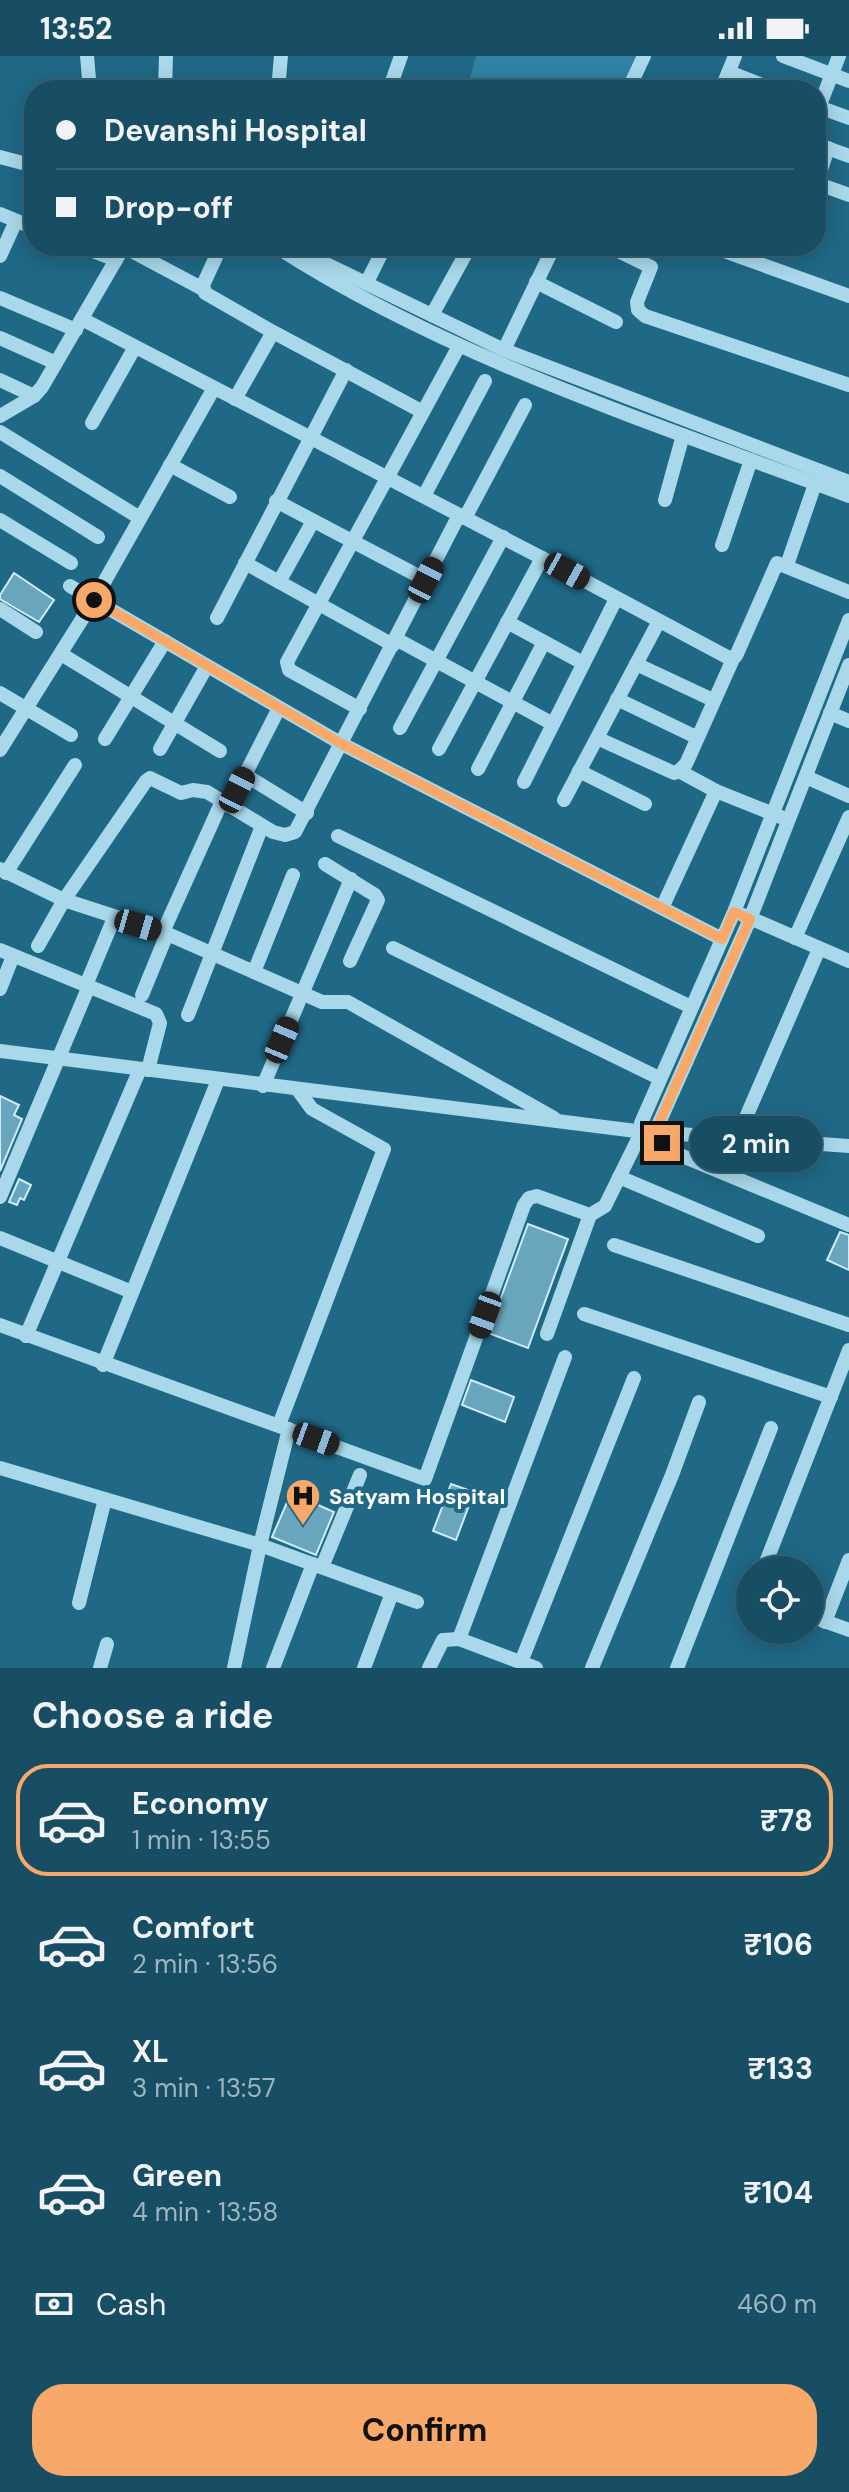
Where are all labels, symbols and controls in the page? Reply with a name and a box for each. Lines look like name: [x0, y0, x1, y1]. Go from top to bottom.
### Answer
text: 13:52: [40, 9, 112, 48]
text: Devanshi Hospital: [104, 111, 367, 150]
text: Drop-off: [104, 188, 233, 227]
car: [540, 549, 594, 593]
car: [404, 553, 448, 607]
route start: [76, 582, 112, 618]
car: [215, 763, 259, 817]
car: [112, 907, 164, 943]
car: [262, 1013, 302, 1067]
callout: 2 min: [690, 1115, 822, 1171]
route end: [644, 1125, 680, 1161]
text: 2 min: [722, 1127, 790, 1161]
car: [466, 1288, 504, 1342]
car: [289, 1420, 343, 1458]
hospital icon: Satyam Hospital: [284, 1477, 322, 1527]
place label: Satyam Hospital: [329, 1482, 505, 1511]
map controls: [736, 1556, 824, 1644]
button: locate: [736, 1556, 824, 1644]
text: Choose a ride: [32, 1692, 273, 1739]
icon: car: [36, 1784, 108, 1856]
text: Economy: [132, 1784, 269, 1823]
text: ₹78: [760, 1801, 813, 1840]
text: 1 min · 13:55: [132, 1823, 271, 1857]
icon: car: [36, 1908, 108, 1980]
text: Comfort: [132, 1908, 255, 1947]
text: ₹106: [743, 1925, 813, 1964]
text: 2 min · 13:56: [132, 1947, 278, 1981]
icon: car: [36, 2032, 108, 2104]
text: XL: [132, 2032, 169, 2071]
text: ₹133: [747, 2049, 813, 2088]
text: 3 min · 13:57: [132, 2071, 276, 2105]
icon: car: [36, 2156, 108, 2228]
text: Green: [132, 2156, 222, 2195]
text: ₹104: [743, 2173, 813, 2212]
text: 4 min · 13:58: [132, 2195, 278, 2229]
icon: cash: [32, 2282, 76, 2326]
text: Cash: [96, 2285, 166, 2324]
text: 460 m: [737, 2287, 817, 2321]
button: Confirm: [32, 2384, 817, 2476]

